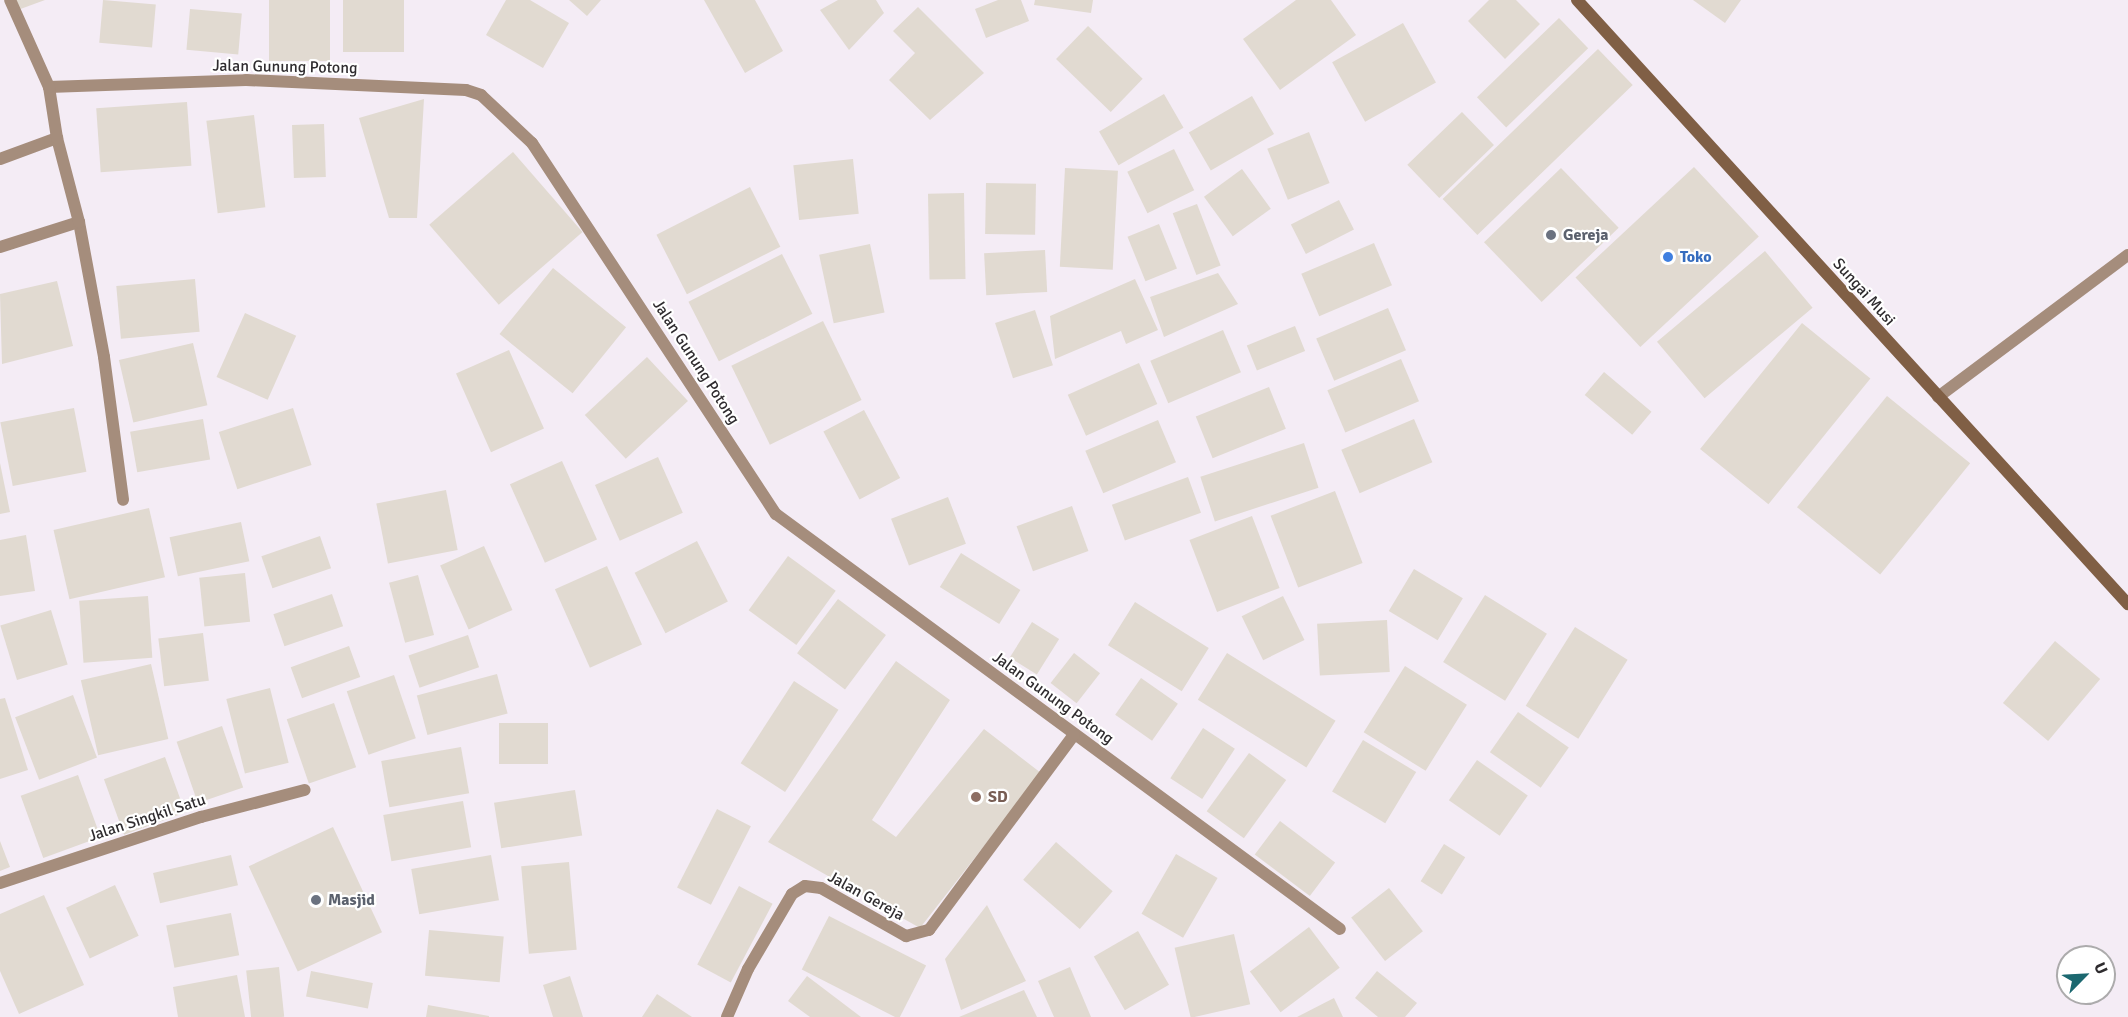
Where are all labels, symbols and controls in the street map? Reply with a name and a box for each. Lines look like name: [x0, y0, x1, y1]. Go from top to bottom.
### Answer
street label: Jalan Gunung Potong: [212, 56, 358, 78]
place label: Gereja: [1563, 225, 1609, 245]
marker: Gereja: [1544, 228, 1558, 242]
place label: Toko: [1680, 247, 1712, 267]
marker: Toko: [1661, 250, 1675, 264]
street label: Sungai Musi: [1829, 254, 1899, 330]
street label: Jalan Gunung Potong: [648, 296, 744, 428]
street label: Jalan Gunung Potong: [989, 648, 1117, 748]
place label: SD: [988, 787, 1008, 807]
street label: Jalan Singkil Satu: [86, 790, 208, 846]
marker: SD: [969, 790, 983, 804]
street label: Jalan Gereja: [824, 867, 908, 925]
place label: Masjid: [328, 890, 375, 910]
marker: Masjid: [309, 893, 323, 907]
north arrow: [2056, 945, 2116, 1005]
text: U: [2089, 960, 2112, 977]

